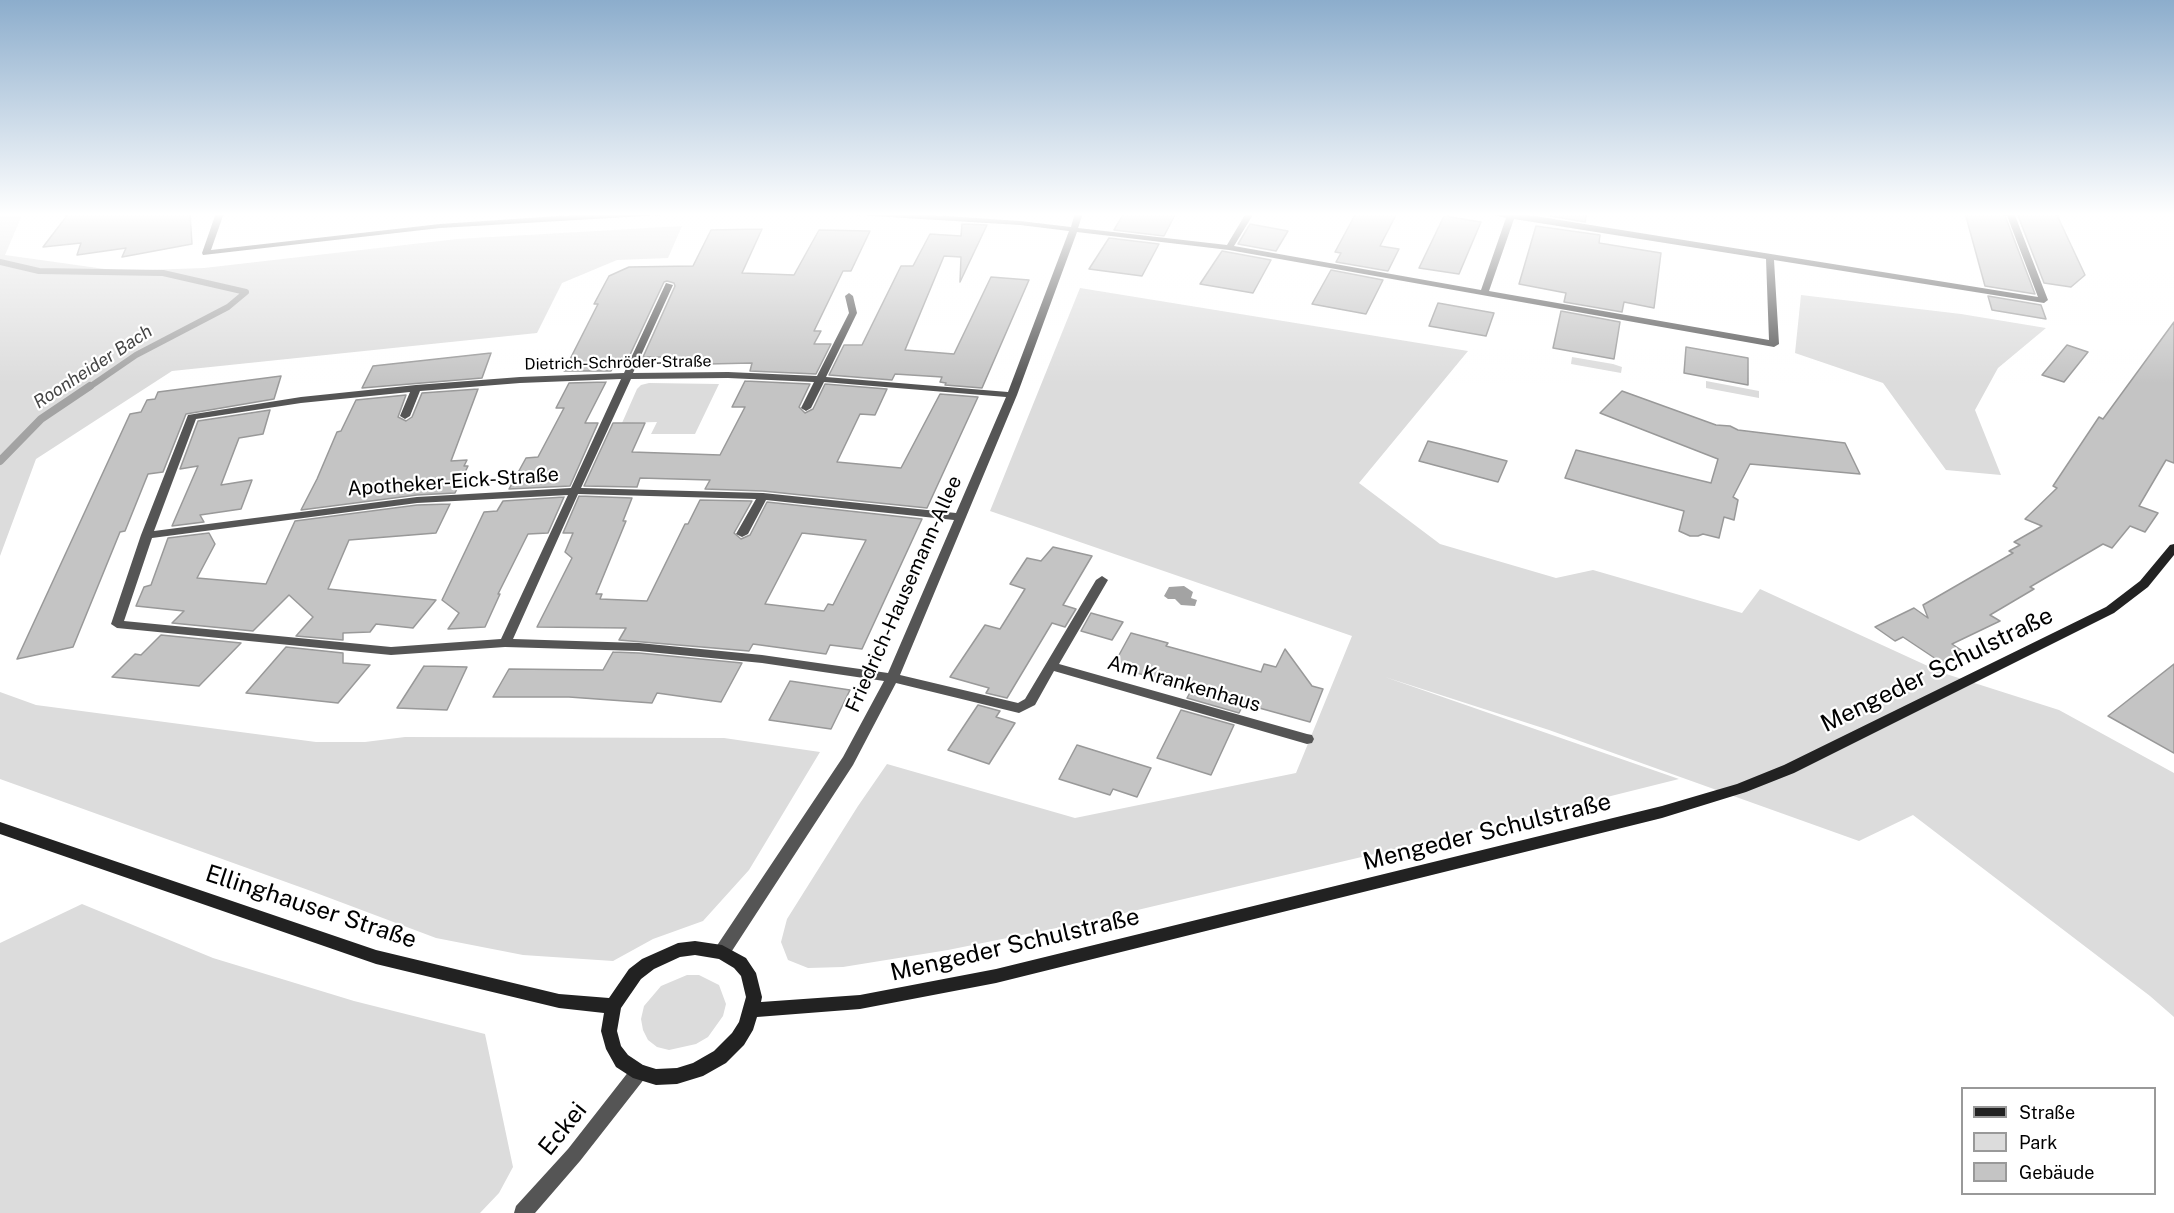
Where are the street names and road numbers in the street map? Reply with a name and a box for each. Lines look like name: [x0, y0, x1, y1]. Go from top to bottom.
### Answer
street label: Dietrich-Schröder-Straße: [524, 352, 712, 374]
street label: Apotheker-Eick-Straße: [346, 463, 560, 501]
street label: Friedrich-Hausemann-Allee: [841, 472, 967, 716]
street label: Mengeder Schulstraße: [1816, 601, 2058, 739]
street label: Am Krankenhaus: [1105, 651, 1263, 717]
street label: Mengeder Schulstraße: [1360, 787, 1614, 877]
street label: Ellinghauser Straße: [202, 859, 420, 955]
street label: Mengeder Schulstraße: [888, 902, 1142, 988]
street label: Eckei: [533, 1097, 593, 1161]

